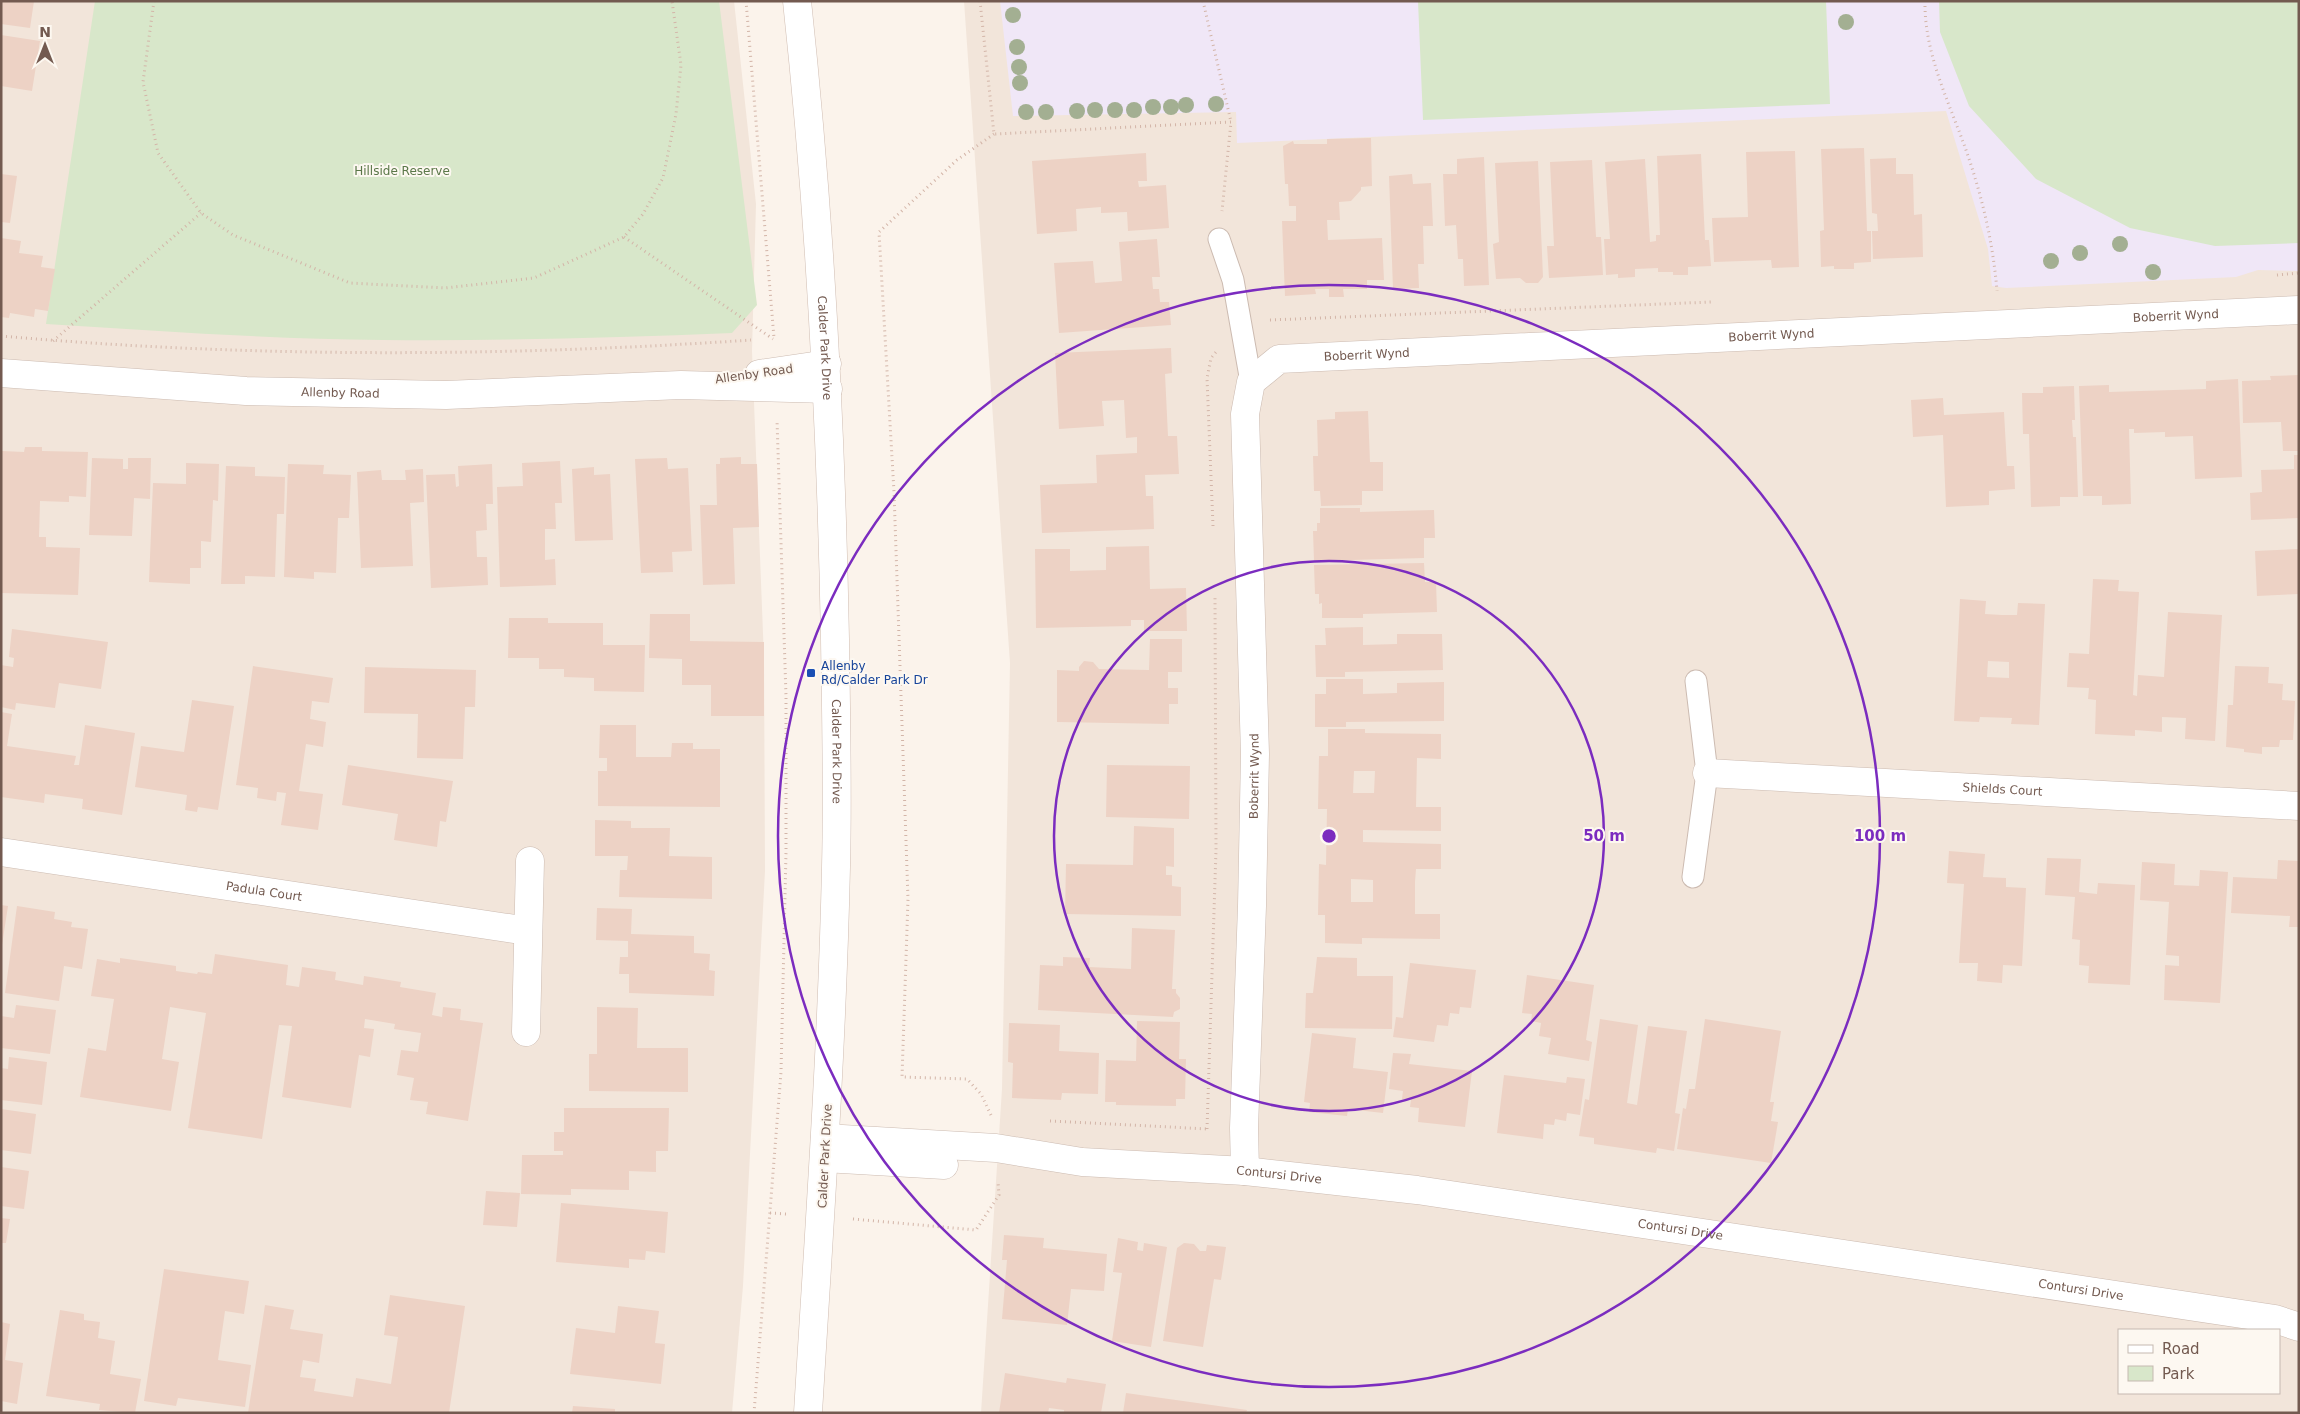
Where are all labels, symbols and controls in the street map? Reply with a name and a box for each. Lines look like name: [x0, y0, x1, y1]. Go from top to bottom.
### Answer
north arrow: [20, 20, 70, 70]
text: N: [39, 24, 51, 40]
park label: Hillside Reserve: [354, 164, 450, 178]
street label: Calder Park Drive: [815, 295, 834, 400]
street label: Boberrit Wynd: [2132, 307, 2219, 325]
street label: Boberrit Wynd: [1728, 326, 1815, 344]
street label: Boberrit Wynd: [1323, 346, 1410, 364]
street label: Allenby Road: [714, 362, 794, 386]
street label: Allenby Road: [301, 385, 380, 401]
place label: Allenby Rd/Calder Park Dr: [821, 659, 928, 687]
marker: Allenby Rd/Calder Park Dr: [805, 667, 817, 679]
street label: Calder Park Drive: [829, 699, 844, 804]
street label: Boberrit Wynd: [1247, 733, 1262, 819]
street label: Shields Court: [1962, 780, 2043, 799]
centre of rings: [1320, 827, 1338, 845]
text: 50 m: [1583, 827, 1625, 845]
text: 100 m: [1854, 827, 1906, 845]
street label: Padula Court: [225, 879, 303, 904]
street label: Calder Park Drive: [815, 1103, 835, 1209]
street label: Contursi Drive: [1236, 1164, 1323, 1186]
street label: Contursi Drive: [1637, 1216, 1724, 1243]
street label: Contursi Drive: [2037, 1276, 2124, 1303]
legend: [2118, 1329, 2280, 1394]
text: Road: [2162, 1340, 2200, 1358]
text: Park: [2162, 1365, 2195, 1383]

